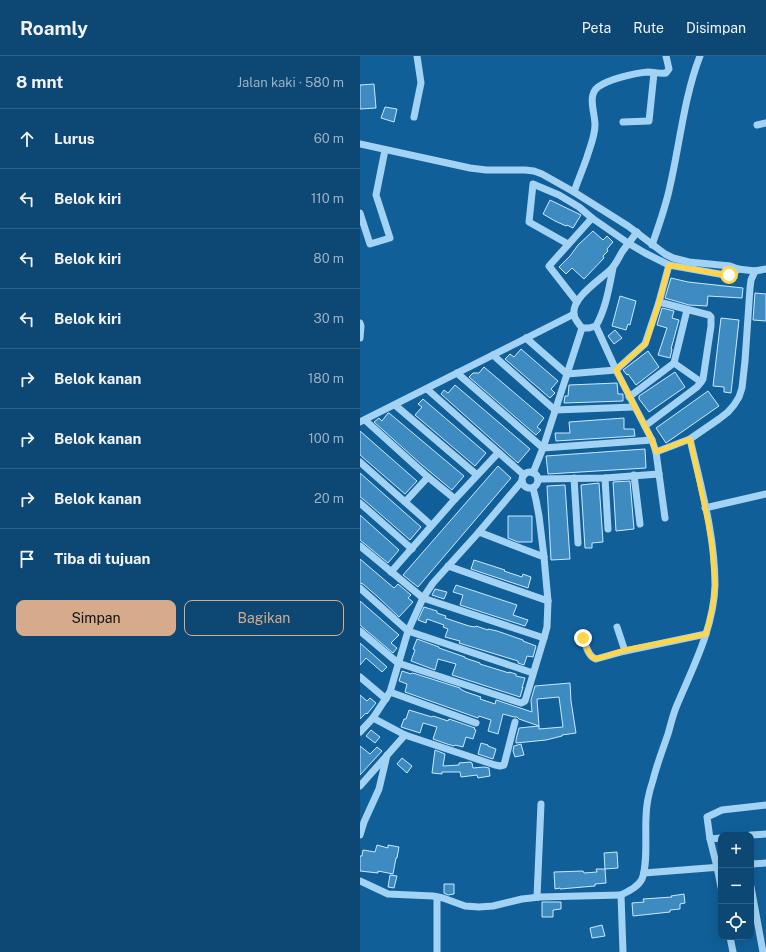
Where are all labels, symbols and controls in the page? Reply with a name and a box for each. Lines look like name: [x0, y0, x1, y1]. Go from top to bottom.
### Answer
text: Roamly: [20, 17, 88, 39]
text: Peta: [582, 20, 611, 36]
text: Rute: [633, 20, 664, 36]
text: Disimpan: [686, 20, 746, 36]
text: 8 mnt: [16, 72, 63, 92]
text: Jalan kaki · 580 m: [237, 75, 344, 90]
icon: ahead: [16, 128, 38, 150]
text: Lurus: [54, 130, 95, 147]
text: 60 m: [314, 131, 344, 146]
icon: left: [16, 188, 38, 210]
text: Belok kiri: [54, 190, 121, 207]
text: 110 m: [311, 191, 344, 206]
icon: left: [16, 248, 38, 270]
text: Belok kiri: [54, 250, 121, 267]
text: 80 m: [313, 251, 344, 266]
route start: [720, 266, 738, 284]
icon: left: [16, 308, 38, 330]
text: Belok kiri: [54, 310, 121, 327]
text: 30 m: [314, 311, 344, 326]
icon: right: [16, 368, 38, 390]
text: Belok kanan: [54, 370, 141, 387]
text: 180 m: [308, 371, 344, 386]
icon: right: [16, 428, 38, 450]
text: Belok kanan: [54, 430, 141, 447]
text: 100 m: [308, 431, 344, 446]
icon: right: [16, 488, 38, 510]
text: Belok kanan: [54, 490, 141, 507]
text: 20 m: [314, 491, 344, 506]
icon: arrive: [16, 548, 38, 570]
text: Tiba di tujuan: [54, 550, 150, 567]
button: Simpan: [16, 600, 176, 636]
button: Bagikan: [184, 600, 344, 636]
route end: [574, 629, 592, 647]
map controls: [718, 832, 754, 940]
button: +: [718, 832, 754, 868]
button: −: [718, 868, 754, 904]
button: locate: [718, 904, 754, 940]

